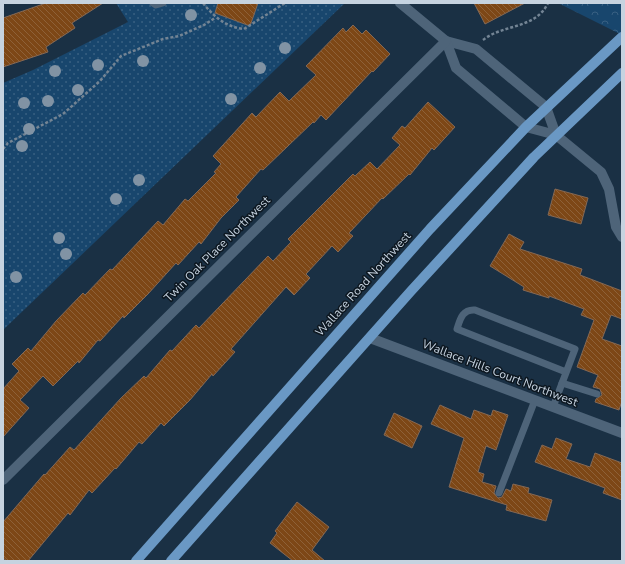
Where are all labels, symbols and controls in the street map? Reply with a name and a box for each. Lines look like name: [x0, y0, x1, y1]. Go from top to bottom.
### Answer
street label: Twin Oak Place Northwest: [161, 192, 274, 305]
street label: Wallace Road Northwest: [312, 228, 415, 340]
street label: Wallace Hills Court Northwest: [420, 336, 581, 410]

